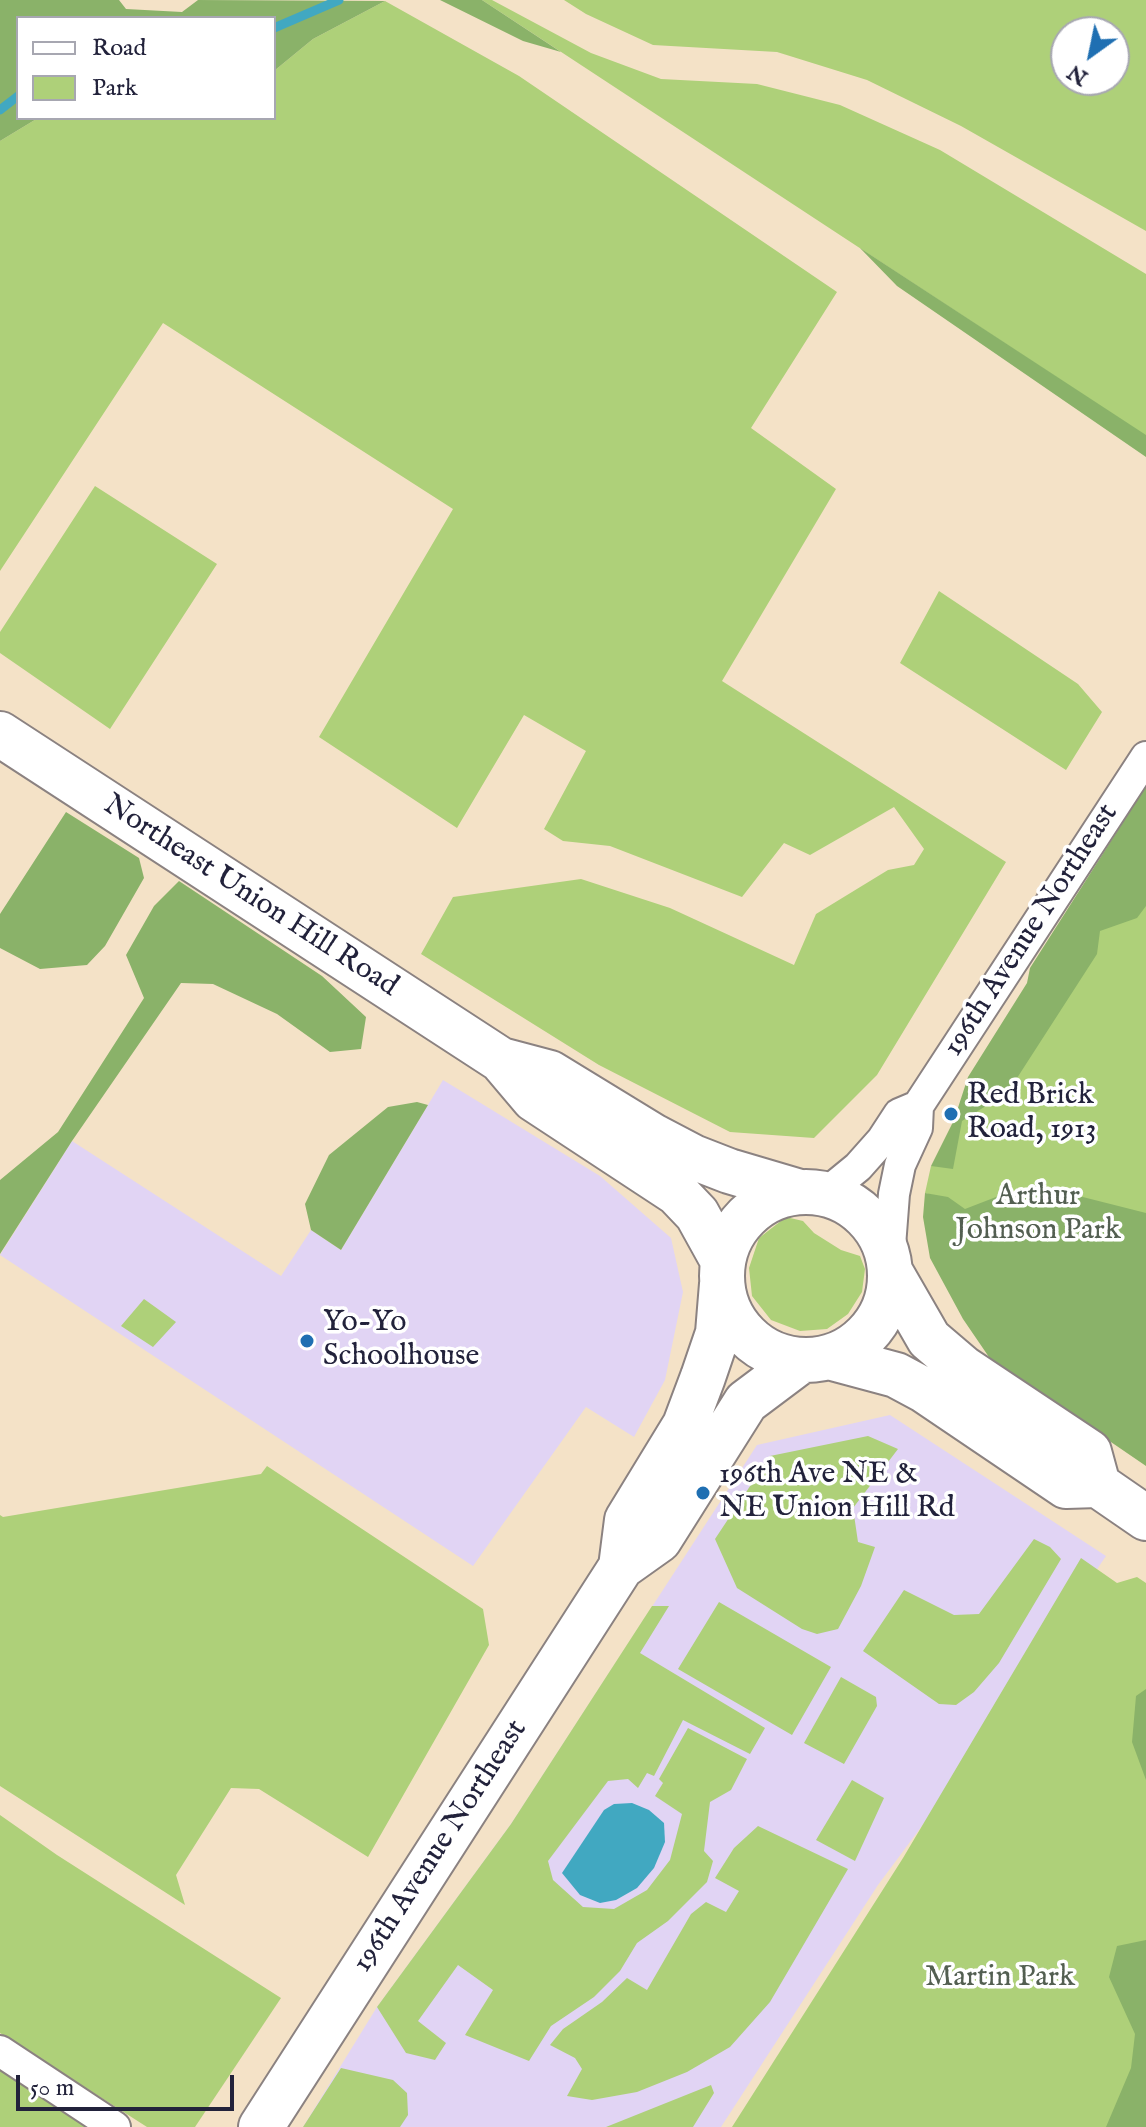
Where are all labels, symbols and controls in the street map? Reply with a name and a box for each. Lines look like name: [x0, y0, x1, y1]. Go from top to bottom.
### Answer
legend: [16, 16, 276, 120]
north arrow: [1050, 16, 1130, 96]
text: Road: [92, 33, 146, 64]
text: N: [1062, 58, 1094, 91]
text: Park: [92, 73, 138, 104]
street label: Northeast Union Hill Road: [96, 788, 404, 1006]
street label: 196th Avenue Northeast: [937, 798, 1127, 1064]
place label: Red Brick Road, 1913: [967, 1079, 1096, 1150]
marker: Red Brick Road, 1913: [942, 1105, 960, 1123]
park label: Arthur Johnson Park: [955, 1180, 1121, 1250]
place label: Yo-Yo Schoolhouse: [323, 1306, 479, 1376]
marker: Yo-Yo Schoolhouse: [298, 1332, 316, 1350]
place label: 196th Ave NE & NE Union Hill Rd: [719, 1458, 955, 1528]
marker: 196th Ave NE & NE Union Hill Rd: [694, 1484, 712, 1502]
street label: 196th Avenue Northeast: [346, 1714, 536, 1980]
park label: Martin Park: [925, 1961, 1075, 1997]
scale bar: [20, 2059, 238, 2109]
text: 50 m: [30, 2073, 74, 2104]

